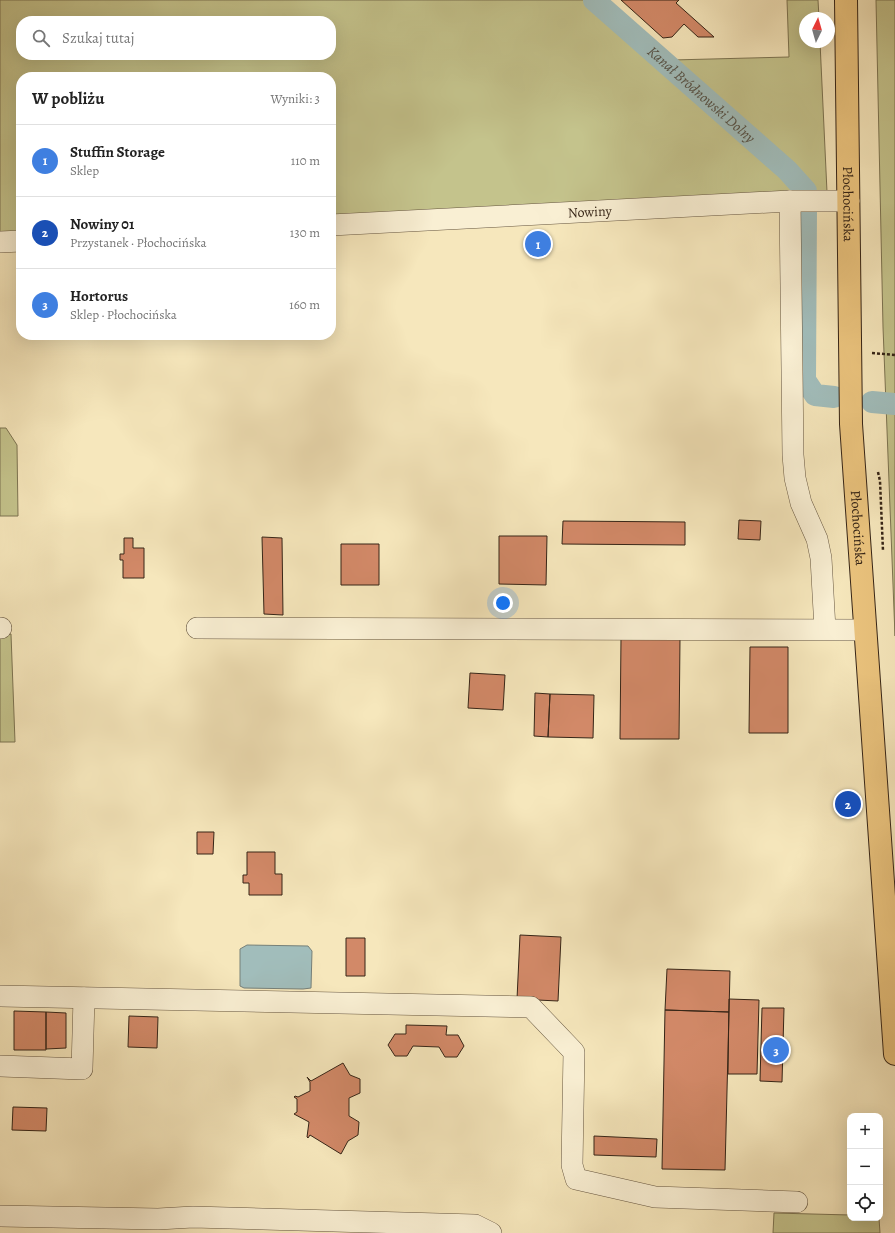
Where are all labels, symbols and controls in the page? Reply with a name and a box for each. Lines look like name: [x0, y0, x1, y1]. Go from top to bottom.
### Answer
north arrow: [799, 12, 835, 48]
search box: [16, 16, 336, 60]
icon: search: [30, 27, 52, 49]
text: Szukaj tutaj: [62, 28, 135, 48]
water label: Kanał Bródnowski Dolny: [643, 41, 760, 148]
text: W pobliżu: [32, 87, 104, 110]
text: Wyniki: 3: [270, 90, 320, 107]
text: Stuffin Storage: [70, 142, 165, 162]
text: 1: [43, 152, 47, 169]
text: 110 m: [291, 152, 320, 169]
text: Sklep: [70, 162, 99, 179]
street label: Płochocińska: [838, 166, 858, 242]
street label: Nowiny: [567, 201, 613, 222]
text: Nowiny 01: [70, 214, 134, 234]
text: 2: [42, 224, 48, 241]
text: 130 m: [290, 224, 320, 241]
pin: 1: [525, 229, 551, 259]
text: Przystanek · Płochocińska: [70, 234, 207, 251]
text: Hortorus: [70, 286, 128, 306]
text: 3: [42, 296, 48, 313]
text: 160 m: [289, 296, 320, 313]
text: Sklep · Płochocińska: [70, 306, 177, 323]
street label: Płochocińska: [846, 489, 870, 567]
your location: [493, 593, 513, 613]
pin: 2: [835, 789, 861, 819]
pin: 3: [763, 1035, 789, 1065]
map controls: [847, 1113, 883, 1221]
button: +: [847, 1113, 883, 1149]
button: −: [847, 1149, 883, 1185]
button: locate: [847, 1185, 883, 1221]

